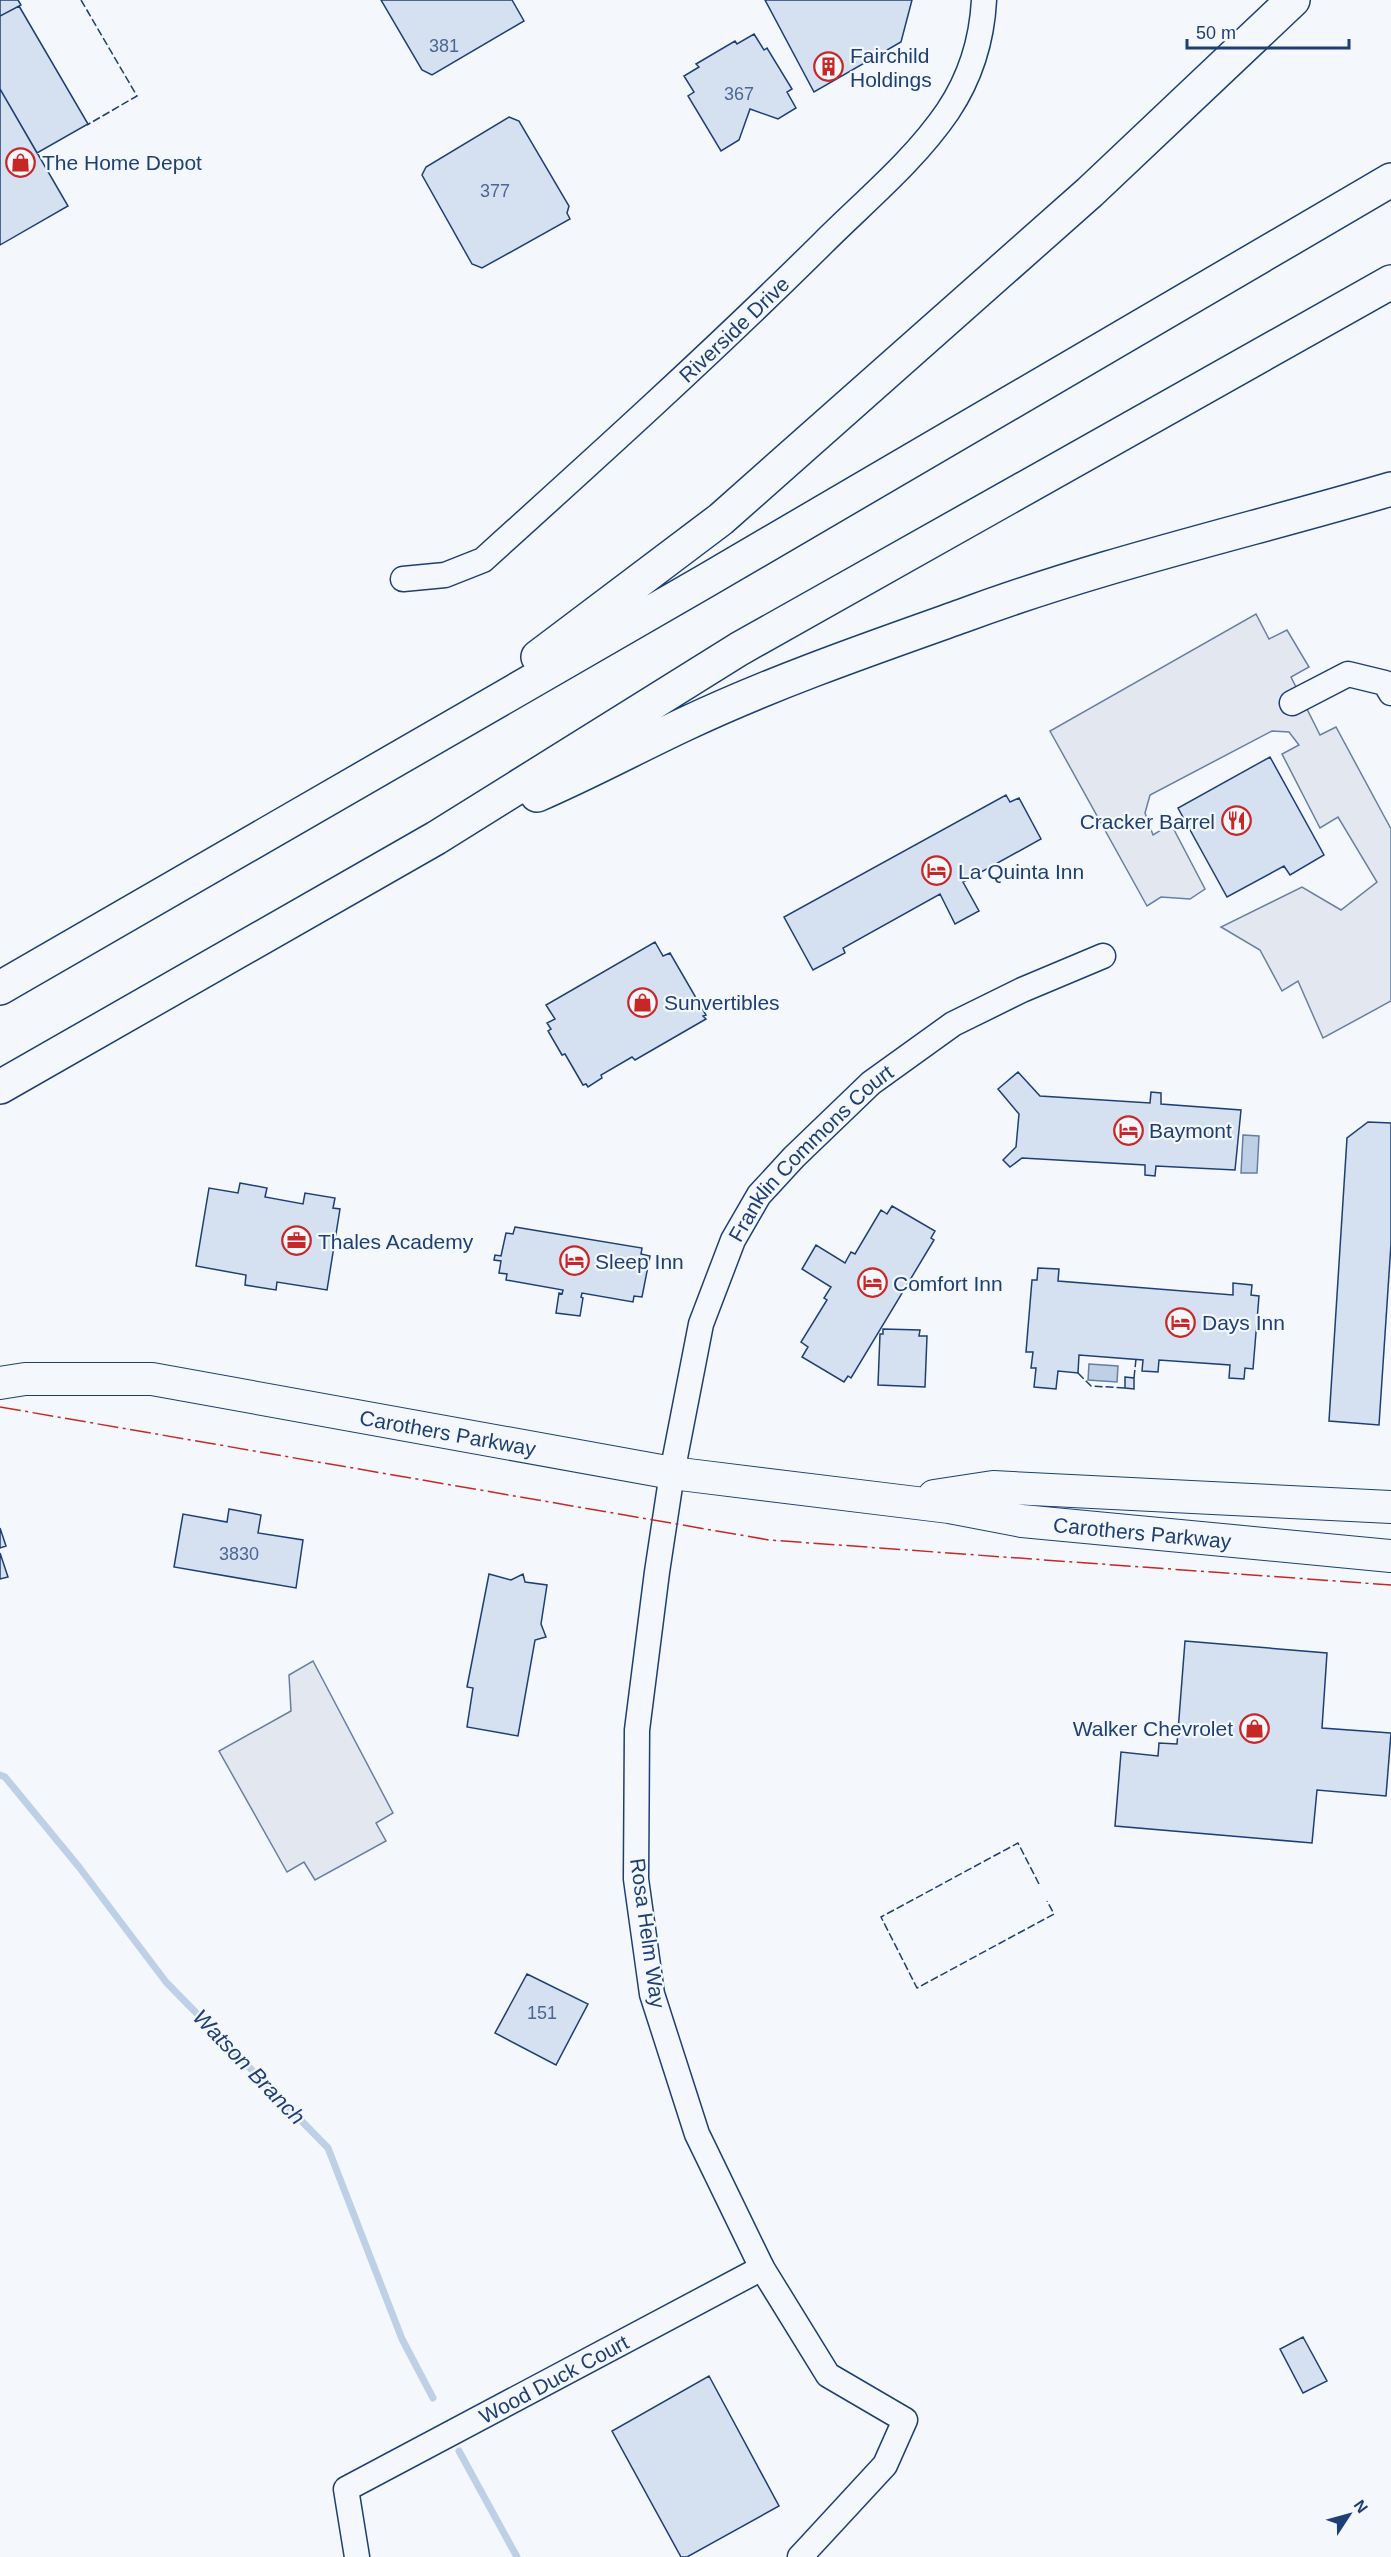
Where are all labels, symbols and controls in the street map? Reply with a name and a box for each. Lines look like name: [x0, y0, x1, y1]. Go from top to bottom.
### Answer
scale bar: [1187, 12, 1349, 50]
text: 50 m: [1196, 23, 1236, 43]
house number: 381: [429, 36, 459, 56]
place label: Fairchild Holdings: [850, 44, 932, 91]
building icon: Fairchild Holdings: [813, 51, 845, 83]
house number: 367: [724, 84, 754, 104]
shop icon: The Home Depot: [5, 146, 37, 178]
place label: The Home Depot: [42, 151, 202, 174]
house number: 377: [480, 181, 510, 201]
street label: Riverside Drive: [674, 272, 793, 386]
restaurant icon: Cracker Barrel: [1220, 805, 1252, 837]
place label: Cracker Barrel: [1080, 810, 1215, 833]
hotel icon: La Quinta Inn: [921, 855, 953, 887]
place label: La Quinta Inn: [958, 860, 1084, 883]
shop icon: Sunvertibles: [627, 986, 659, 1018]
place label: Sunvertibles: [664, 991, 780, 1014]
street label: Franklin Commons Court: [723, 1060, 897, 1245]
hotel icon: Baymont: [1112, 1114, 1144, 1146]
place label: Baymont: [1149, 1119, 1232, 1142]
office icon: Thales Academy: [281, 1225, 313, 1257]
place label: Thales Academy: [318, 1230, 474, 1253]
hotel icon: Sleep Inn: [558, 1245, 590, 1277]
place label: Sleep Inn: [595, 1250, 684, 1273]
hotel icon: Comfort Inn: [856, 1267, 888, 1299]
place label: Comfort Inn: [893, 1272, 1003, 1295]
hotel icon: Days Inn: [1165, 1306, 1197, 1338]
place label: Days Inn: [1202, 1311, 1285, 1334]
street label: Carothers Parkway: [358, 1405, 538, 1460]
street label: Carothers Parkway: [1052, 1513, 1233, 1552]
house number: 3830: [219, 1544, 259, 1564]
shop icon: Walker Chevrolet: [1238, 1712, 1270, 1744]
place label: Walker Chevrolet: [1073, 1717, 1233, 1740]
street label: Rosa Helm Way: [626, 1857, 670, 2010]
house number: 151: [527, 2003, 557, 2023]
water label: Watson Branch: [188, 2004, 310, 2130]
street label: Wood Duck Court: [475, 2330, 632, 2428]
north arrow: [1319, 2485, 1379, 2545]
text: N: [1350, 2497, 1371, 2516]

